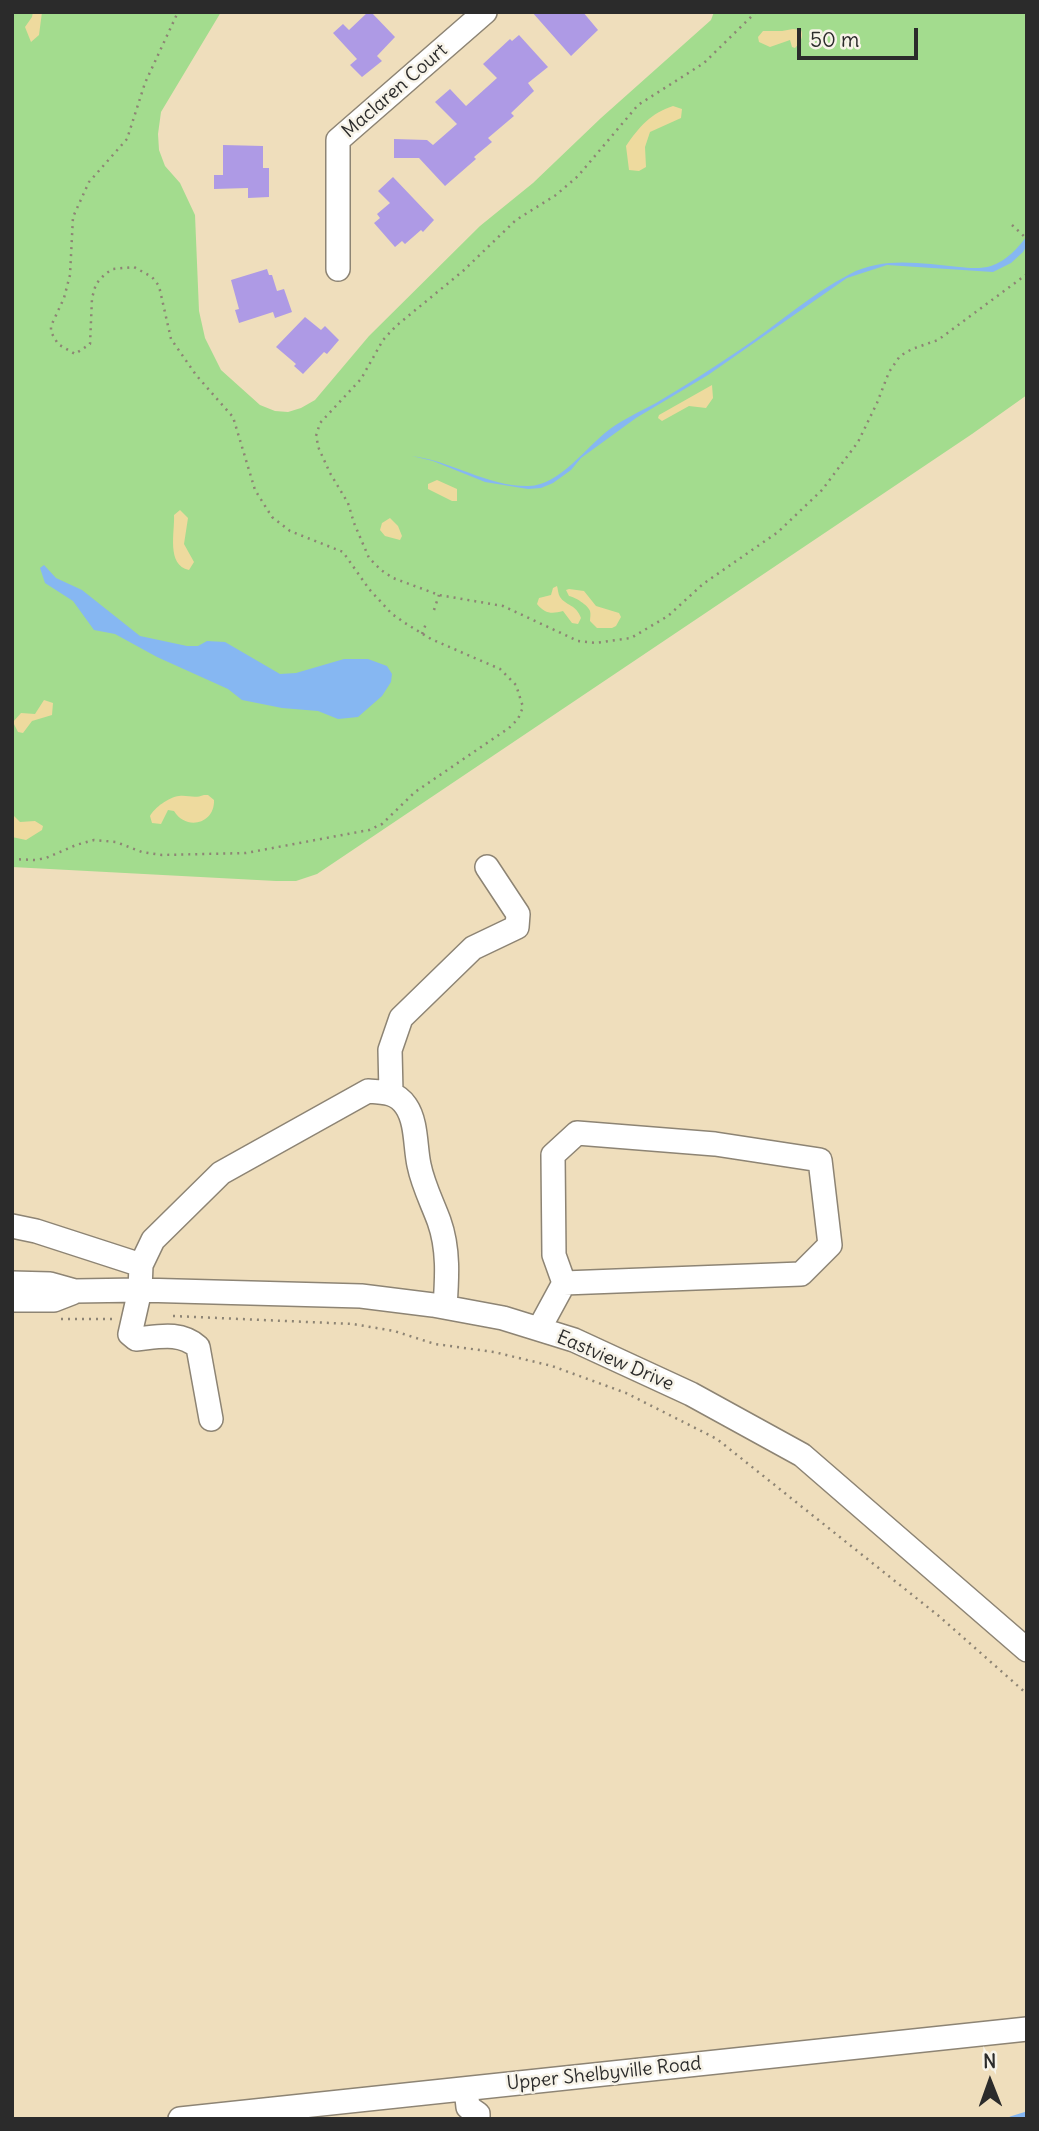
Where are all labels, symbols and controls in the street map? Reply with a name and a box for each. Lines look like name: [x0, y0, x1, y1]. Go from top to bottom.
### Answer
scale bar: [801, 14, 922, 58]
text: 50 m: [810, 26, 859, 53]
street label: Maclaren Court: [338, 39, 452, 143]
street label: Eastview Drive: [553, 1326, 677, 1396]
north arrow: [955, 2047, 1025, 2117]
text: N: [983, 2049, 996, 2073]
street label: Upper Shelbyville Road: [506, 2052, 702, 2096]

